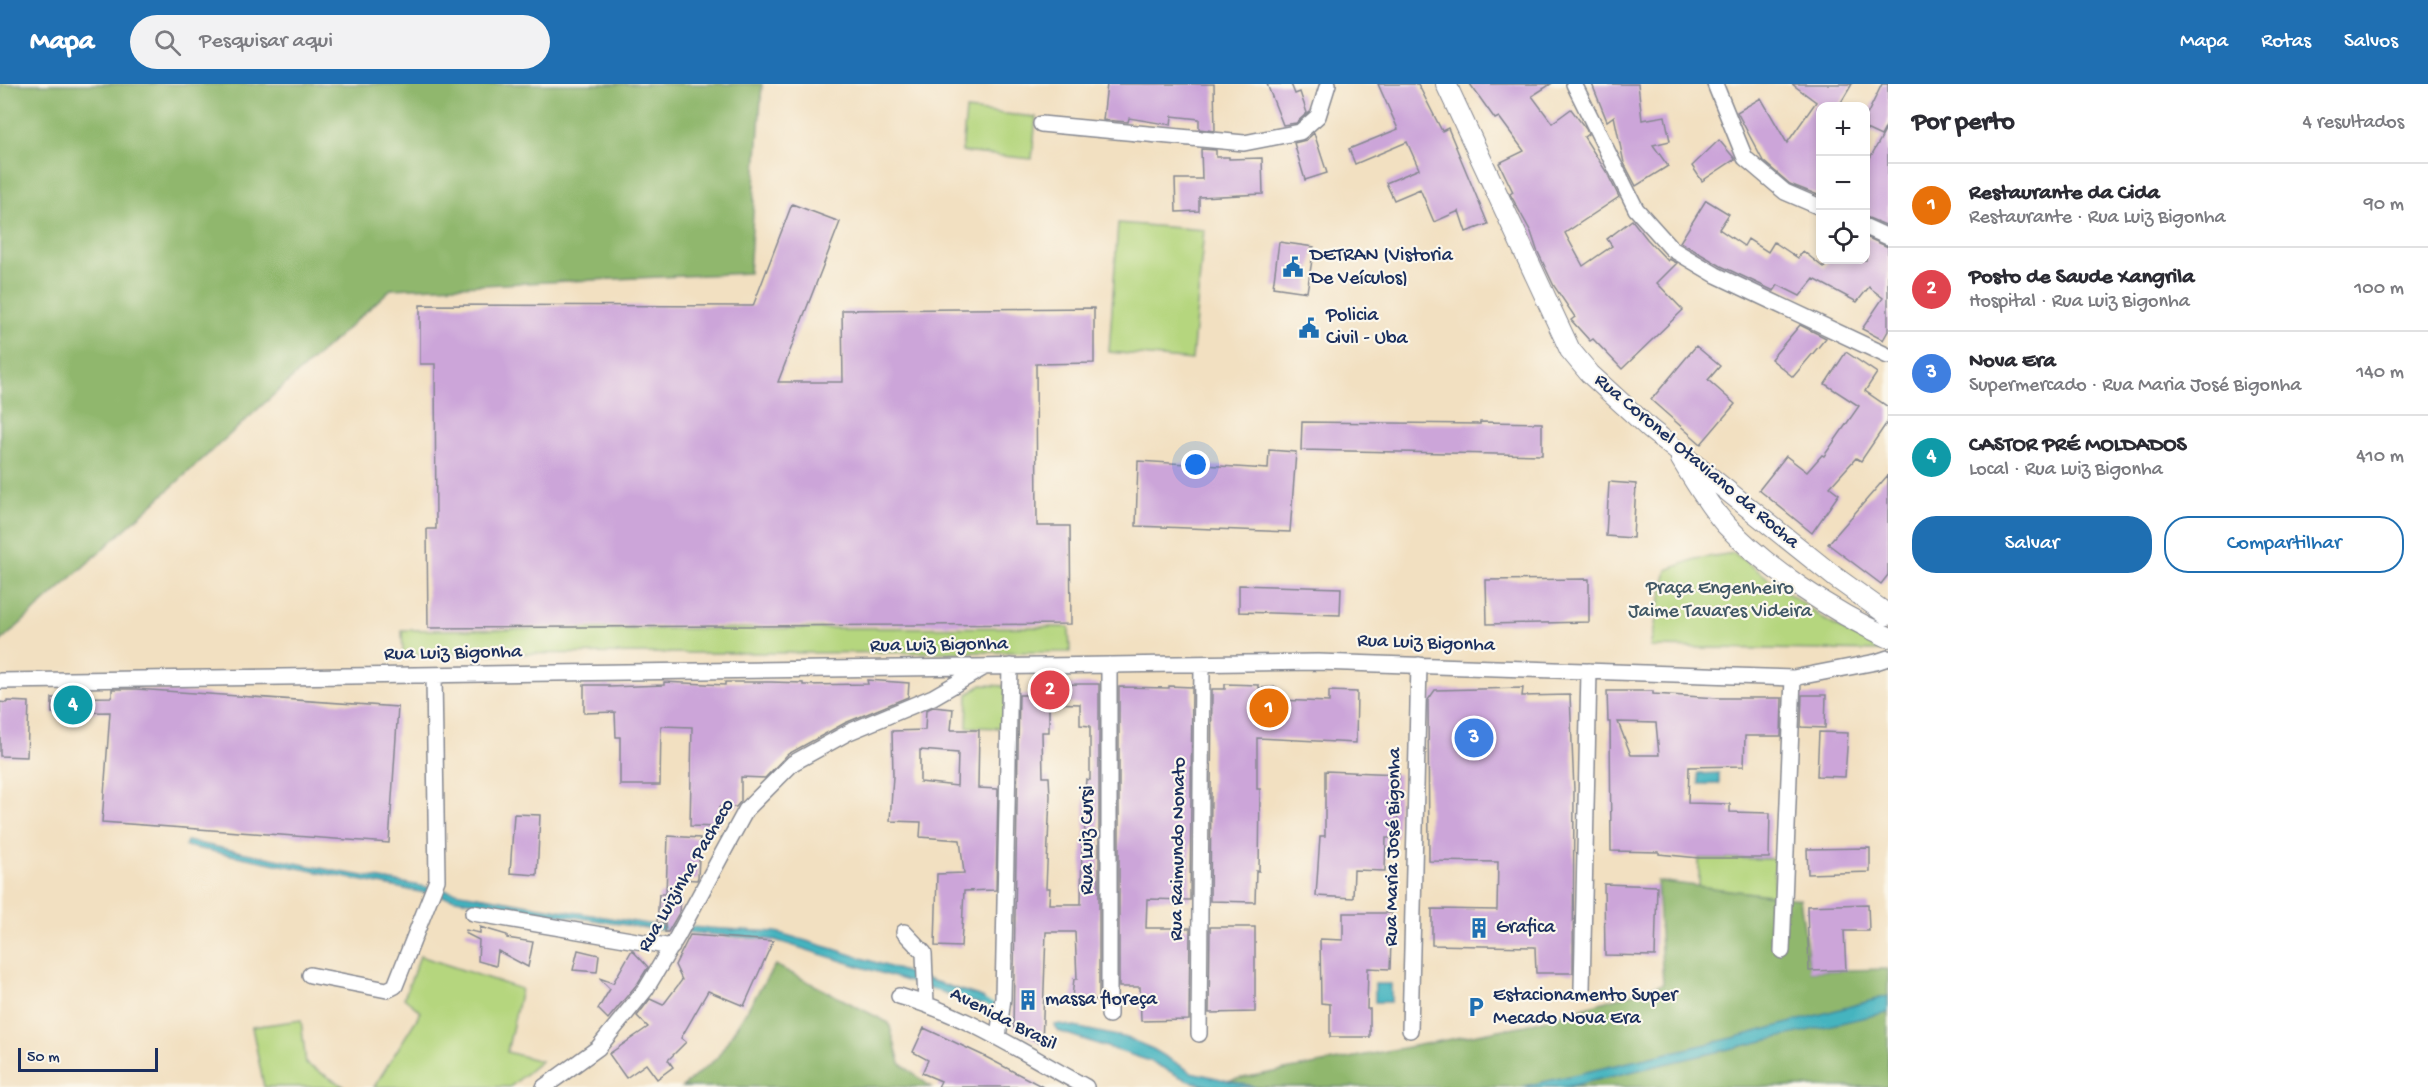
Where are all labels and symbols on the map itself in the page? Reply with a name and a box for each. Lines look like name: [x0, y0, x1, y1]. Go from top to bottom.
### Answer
place label: DETRAN (Vistoria De Veículos): [1308, 245, 1454, 291]
public building icon: DETRAN (Vistoria De Veículos): [1281, 255, 1305, 279]
place label: Policia Civil - Uba: [1325, 305, 1409, 351]
public building icon: Policia Civil - Uba: [1297, 316, 1321, 340]
street label: Rua Coronel Otaviano da Rocha: [1589, 369, 1804, 555]
your location: [1181, 450, 1210, 479]
park label: Praça Engenheiro Jaime Tavares Videira: [1628, 578, 1813, 624]
street label: Rua Luiz Bigonha: [1357, 630, 1496, 658]
street label: Rua Luiz Bigonha: [870, 633, 1009, 659]
street label: Rua Luiz Bigonha: [384, 641, 523, 667]
pin: 2: [1030, 668, 1070, 712]
pin: 4: [54, 682, 92, 728]
pin: 1: [1250, 686, 1288, 730]
pin: 3: [1454, 716, 1494, 760]
street label: Rua Maria José Bigonha: [1381, 746, 1407, 947]
street label: Rua Raimundo Nonato: [1166, 757, 1192, 941]
street label: Rua Luiz Cursi: [1077, 785, 1100, 895]
street label: Rua Luizinha Pacheco: [634, 795, 740, 957]
building icon: Grafica: [1467, 916, 1491, 940]
place label: Grafica: [1496, 917, 1556, 940]
street label: Avenida Brasil: [946, 983, 1060, 1057]
place label: Estacionamento Super Mecado Nova Era: [1493, 985, 1679, 1031]
building icon: massa floreça: [1016, 988, 1040, 1012]
place label: massa floreça: [1045, 989, 1158, 1012]
parking icon: Estacionamento Super Mecado Nova Era: [1464, 995, 1488, 1019]
scale bar: [18, 1045, 158, 1072]

